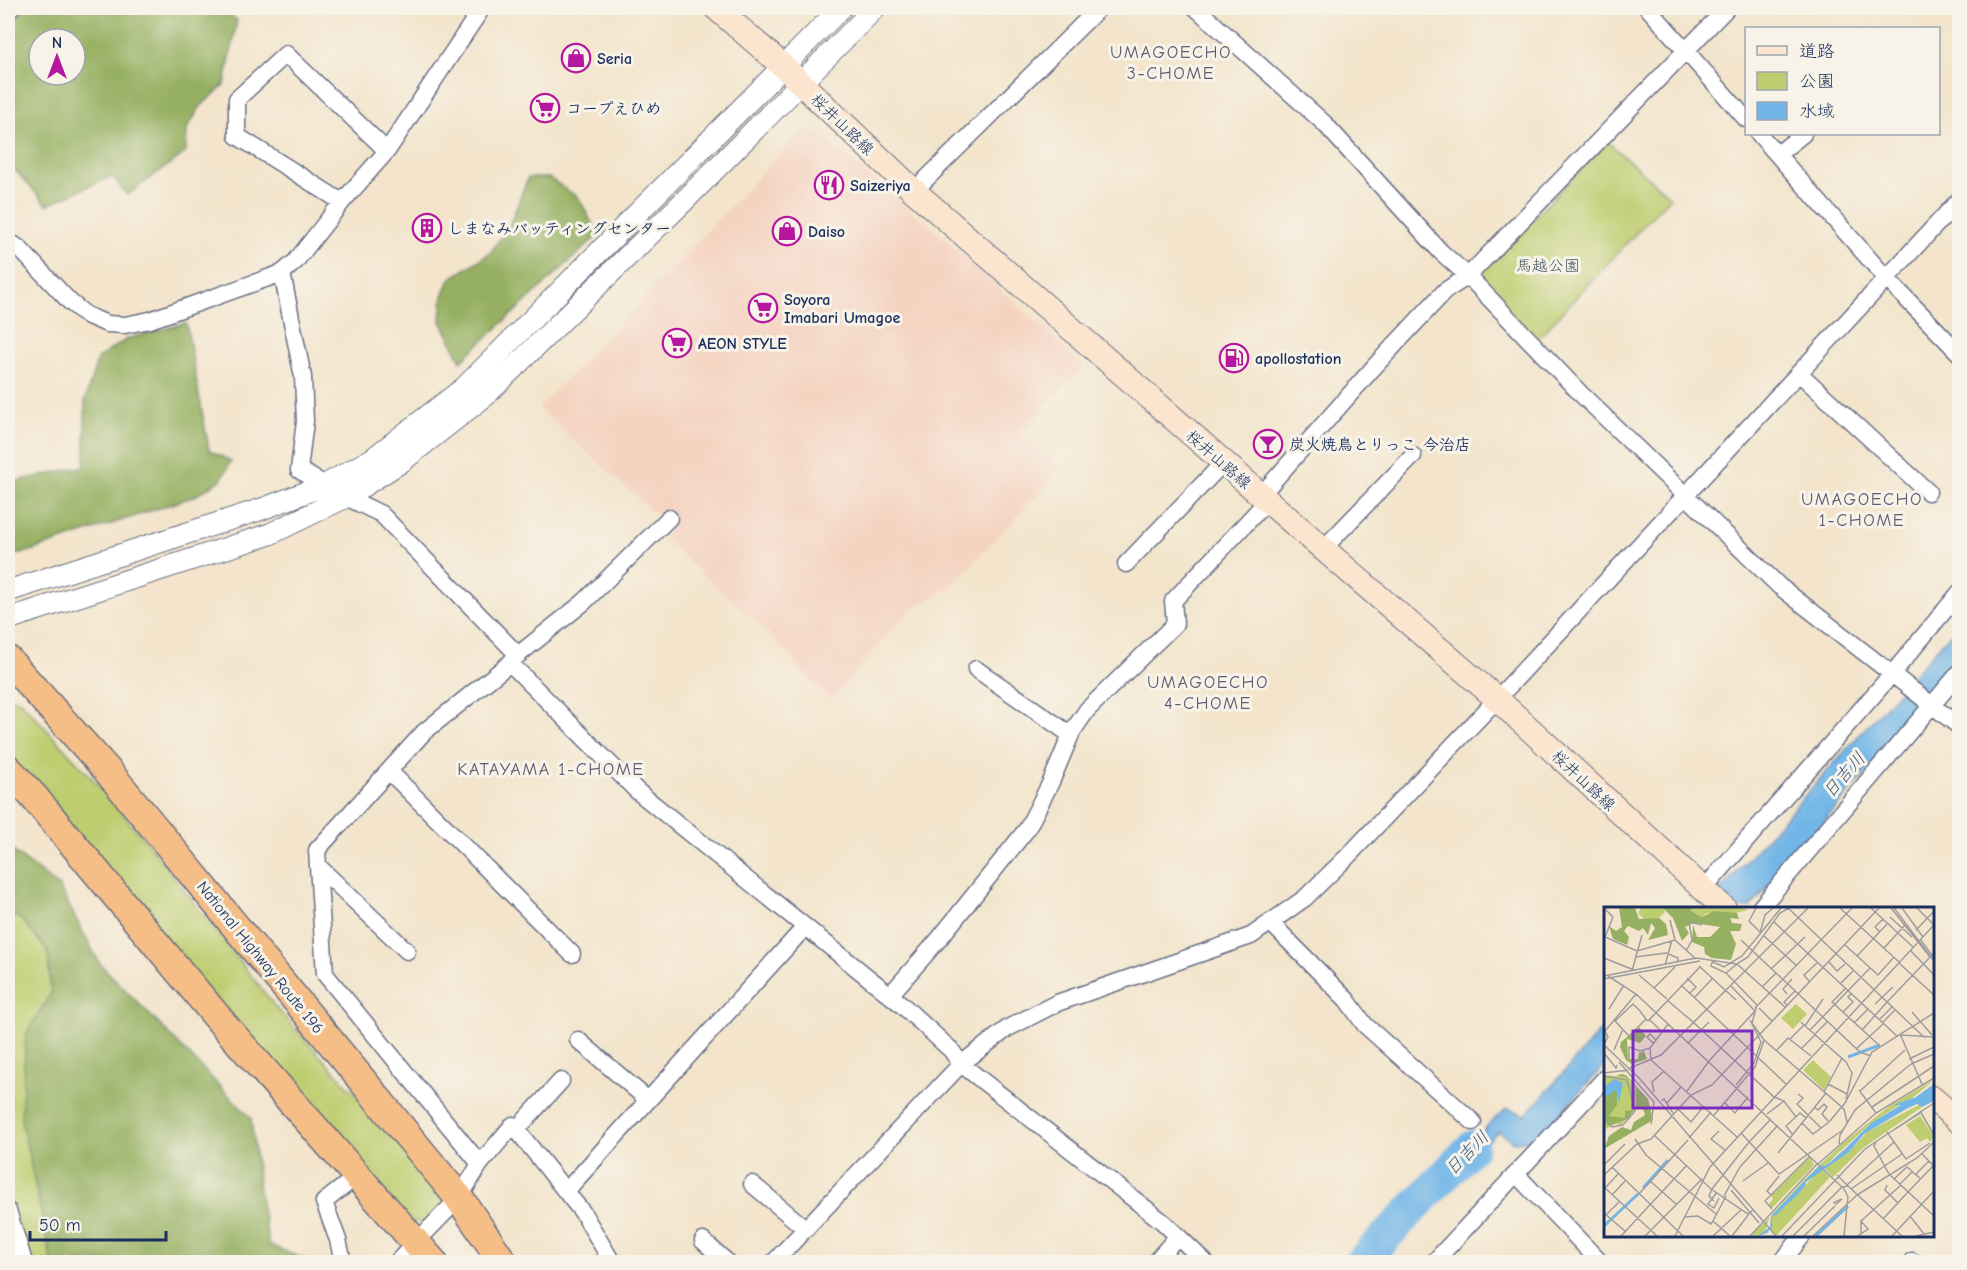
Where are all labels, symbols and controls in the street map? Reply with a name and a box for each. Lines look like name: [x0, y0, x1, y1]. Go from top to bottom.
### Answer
north arrow: [27, 27, 87, 87]
legend: [1745, 27, 1940, 135]
text: N: [52, 34, 62, 52]
text: 道路: [1799, 41, 1835, 62]
shop icon: Seria: [560, 42, 592, 74]
district label: UMAGOECHO 3-CHOME: [1110, 42, 1232, 84]
place label: Seria: [597, 50, 632, 68]
text: 公園: [1799, 71, 1835, 92]
street label: 桜井山路線: [807, 90, 877, 159]
supermarket icon: コープえひめ: [529, 92, 561, 124]
place label: コープえひめ: [566, 100, 661, 118]
text: 水域: [1799, 101, 1835, 122]
restaurant icon: Saizeriya: [813, 169, 845, 201]
place label: Saizeriya: [850, 177, 911, 195]
building icon: しまなみバッティングセンター: [411, 212, 443, 244]
shop icon: Daiso: [771, 215, 803, 247]
place label: しまなみバッティングセンター: [448, 220, 671, 238]
place label: Daiso: [808, 223, 845, 241]
park label: 馬越公園: [1516, 257, 1580, 275]
place label: Soyora Imabari Umagoe: [784, 291, 901, 327]
supermarket icon: Soyora Imabari Umagoe: [747, 292, 779, 324]
supermarket icon: AEON STYLE: [661, 327, 693, 359]
place label: AEON STYLE: [698, 335, 787, 353]
fuel station icon: apollostation: [1218, 342, 1250, 374]
place label: apollostation: [1255, 350, 1341, 368]
street label: 桜井山路線: [1182, 427, 1254, 493]
bar icon: 炭火焼鳥とりっこ 今治店: [1252, 428, 1284, 460]
place label: 炭火焼鳥とりっこ 今治店: [1289, 436, 1471, 454]
district label: UMAGOECHO 1-CHOME: [1801, 489, 1923, 531]
district label: UMAGOECHO 4-CHOME: [1147, 672, 1269, 714]
street label: 桜井山路線: [1548, 747, 1619, 815]
water label: 日吉川: [1819, 748, 1870, 803]
district label: KATAYAMA 1-CHOME: [457, 759, 645, 780]
street label: National Highway Route 196: [193, 878, 327, 1037]
inset map: [1604, 907, 1934, 1237]
water label: 日吉川: [1441, 1127, 1494, 1180]
scale bar: [30, 1204, 166, 1242]
text: 50 m: [39, 1215, 81, 1236]

